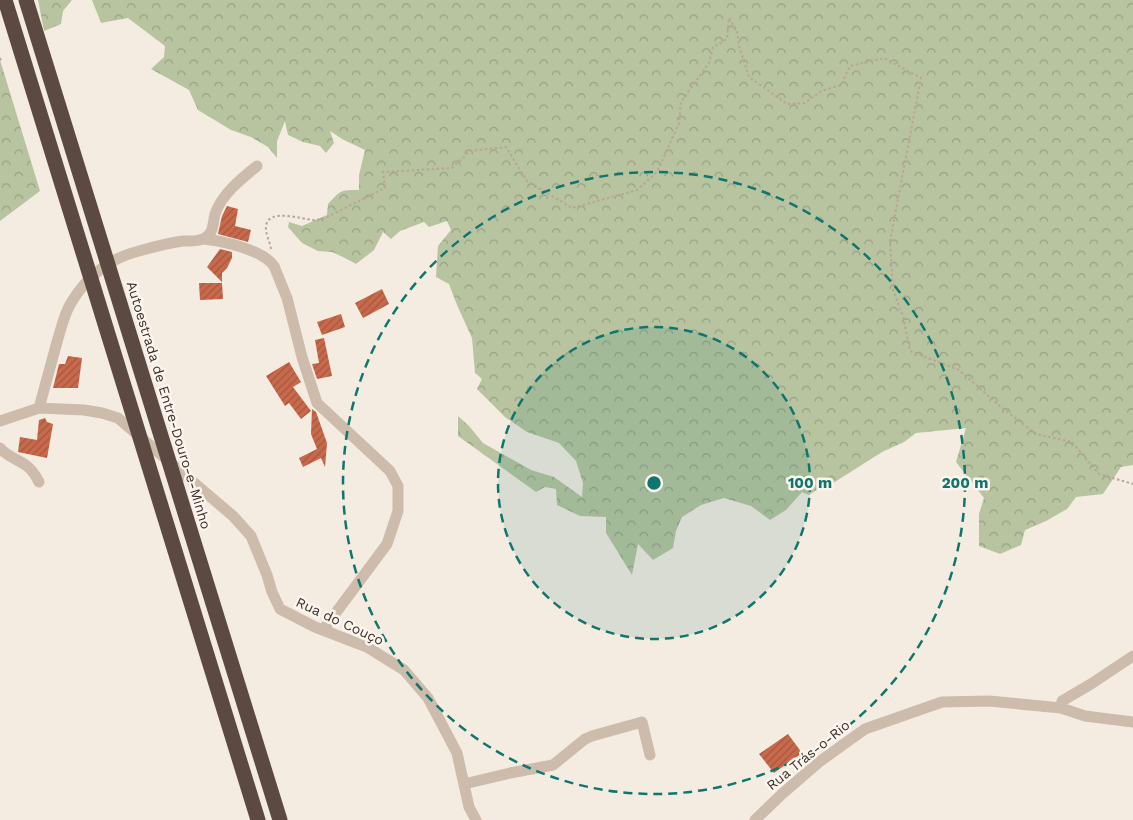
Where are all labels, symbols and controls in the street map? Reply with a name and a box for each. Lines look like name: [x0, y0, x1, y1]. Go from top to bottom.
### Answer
street label: Autoestrada de Entre-Douro-e-Minho: [124, 279, 214, 531]
centre of rings: [645, 474, 663, 492]
text: 100 m: [788, 474, 832, 492]
text: 200 m: [942, 474, 988, 492]
street label: Rua do Couço: [294, 594, 386, 648]
street label: Rua Trás-o-Rio: [763, 717, 853, 793]

